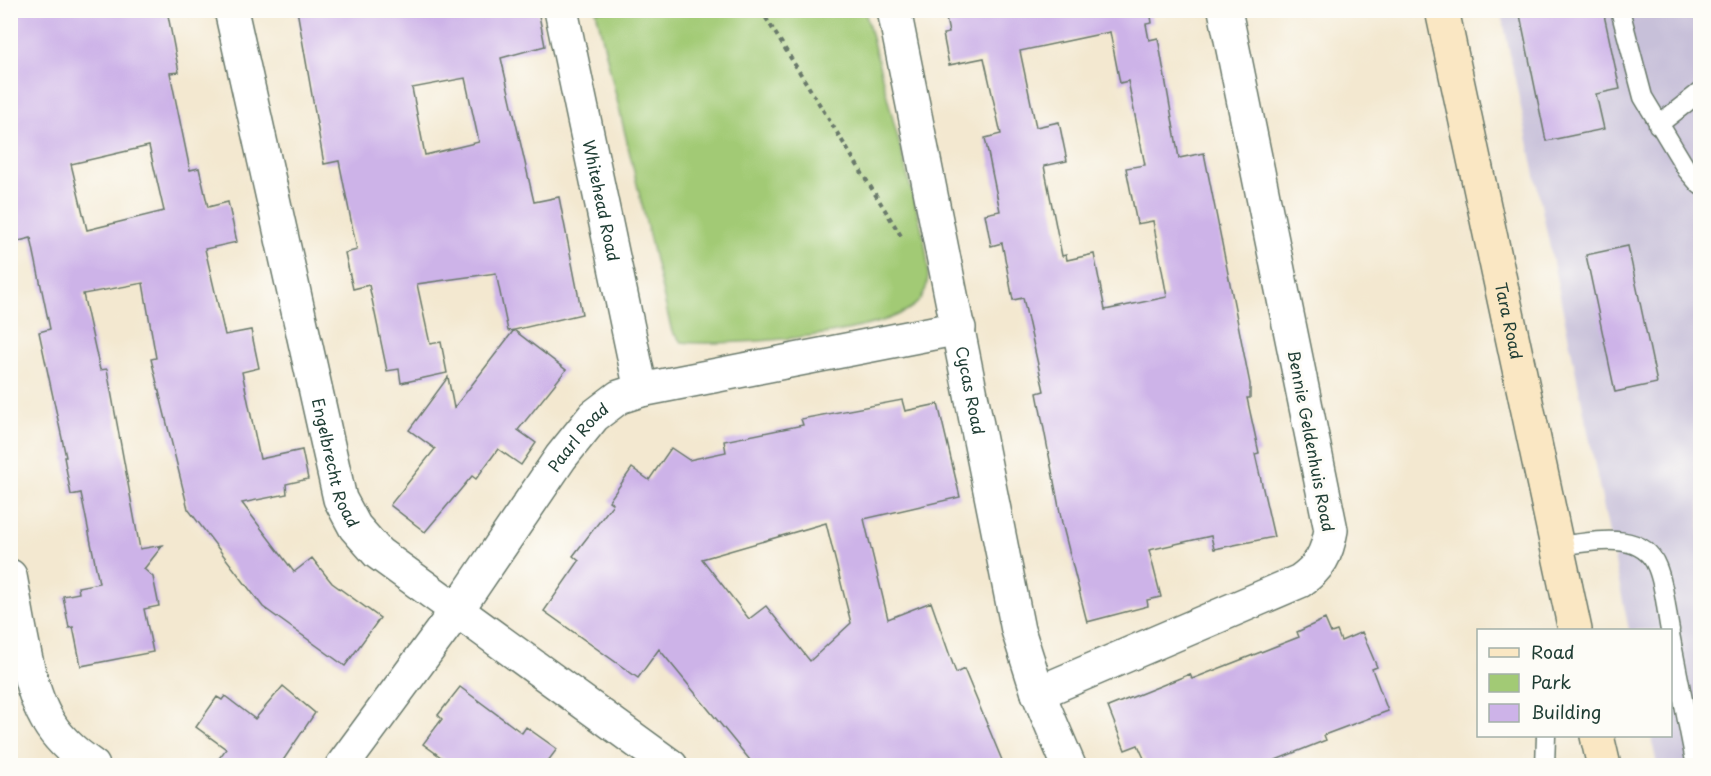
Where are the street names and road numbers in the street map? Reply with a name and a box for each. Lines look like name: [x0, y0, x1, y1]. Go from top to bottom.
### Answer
street label: Whitehead Road: [578, 138, 627, 264]
street label: Tara Road: [1490, 280, 1530, 361]
street label: Cycas Road: [950, 344, 992, 437]
street label: Bennie Geldenhuis Road: [1283, 348, 1341, 534]
street label: Engelbrecht Road: [307, 396, 366, 531]
street label: Paarl Road: [541, 396, 613, 476]

